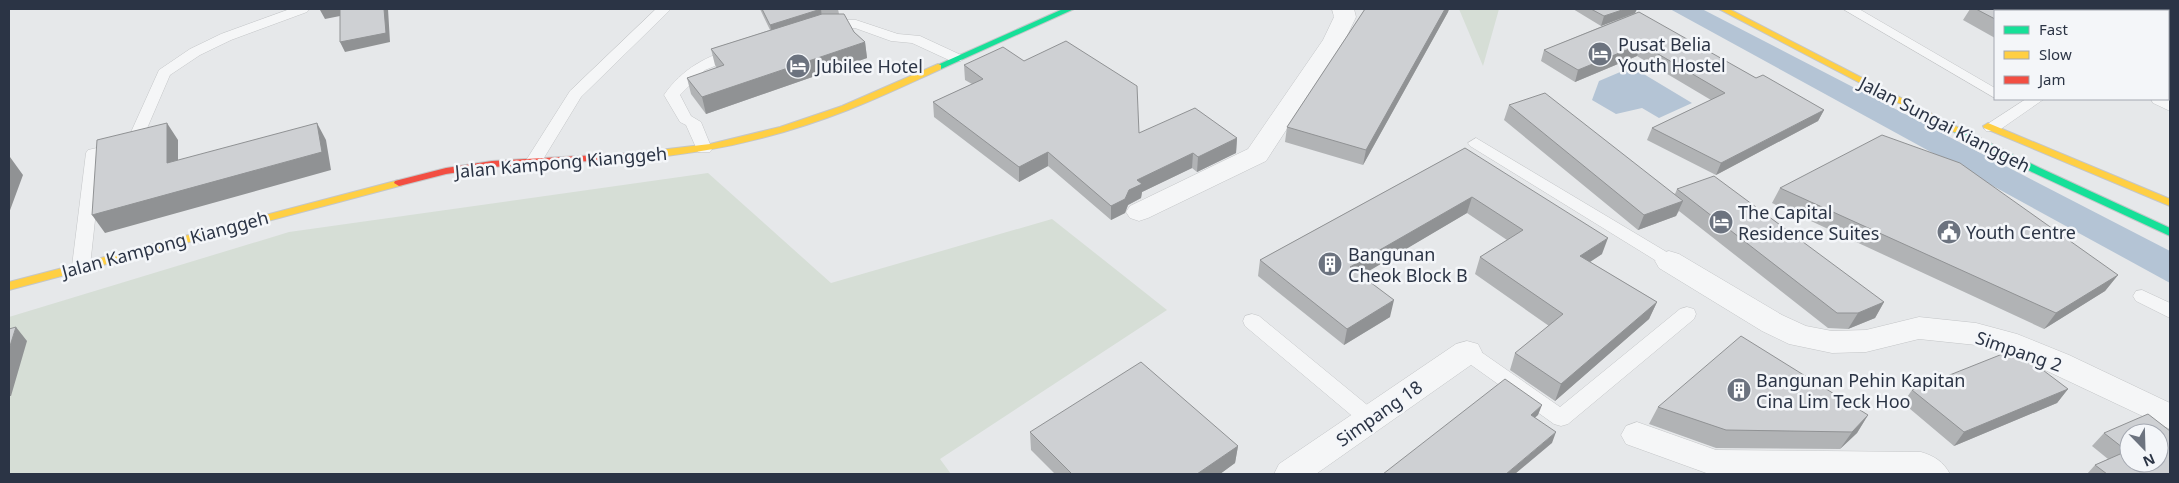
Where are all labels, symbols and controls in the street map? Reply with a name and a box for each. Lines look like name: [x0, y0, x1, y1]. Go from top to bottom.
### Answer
legend: [1994, 10, 2169, 100]
text: Fast: [2039, 19, 2068, 39]
place label: Pusat Belia Youth Hostel: [1618, 32, 1726, 77]
hotel icon: Pusat Belia Youth Hostel: [1587, 41, 1613, 67]
text: Slow: [2039, 44, 2072, 64]
hotel icon: Jubilee Hotel: [785, 53, 811, 79]
place label: Jubilee Hotel: [814, 54, 923, 78]
text: Jam: [2037, 69, 2066, 89]
street label: Jalan Sungai Kianggeh: [1854, 70, 2034, 178]
street label: Jalan Kampong Kianggeh: [452, 141, 668, 183]
place label: The Capital Residence Suites: [1738, 200, 1879, 245]
street label: Jalan Kampong Kianggeh: [57, 205, 271, 284]
hotel icon: The Capital Residence Suites: [1708, 209, 1734, 235]
public building icon: Youth Centre: [1936, 219, 1962, 245]
place label: Youth Centre: [1966, 220, 2076, 244]
place label: Bangunan Cheok Block B: [1348, 242, 1468, 287]
building icon: Bangunan Cheok Block B: [1317, 251, 1343, 277]
street label: Simpang 2: [1973, 325, 2065, 377]
place label: Bangunan Pehin Kapitan Cina Lim Teck Hoo: [1756, 368, 1965, 413]
street label: Simpang 18: [1331, 374, 1427, 452]
building icon: Bangunan Pehin Kapitan Cina Lim Teck Hoo: [1726, 377, 1752, 403]
north arrow: [2119, 423, 2169, 473]
text: N: [2140, 449, 2158, 471]

